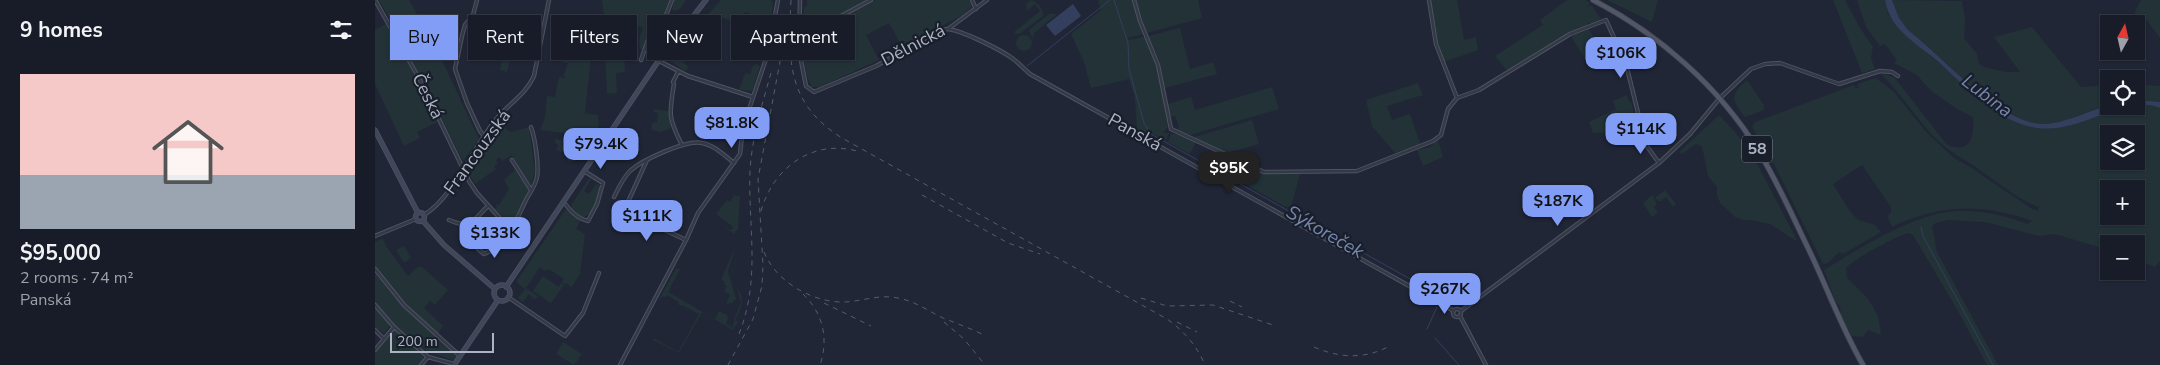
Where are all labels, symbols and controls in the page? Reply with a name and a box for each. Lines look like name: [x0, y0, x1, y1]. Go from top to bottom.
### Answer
chip: Buy: [390, 15, 458, 60]
chip: Rent: [468, 15, 541, 60]
chip: Filters: [551, 15, 637, 60]
chip: New: [647, 15, 721, 60]
chip: Apartment: [731, 15, 855, 60]
north arrow: [2100, 15, 2145, 60]
map controls: [2100, 15, 2145, 280]
text: 9 homes: [20, 16, 103, 44]
icon: filters: [327, 16, 355, 44]
street label: Dělnická: [877, 18, 949, 72]
pin: $106K: [1586, 36, 1656, 79]
text: $106K: [1596, 42, 1646, 64]
water label: Lubina: [1956, 68, 2018, 124]
street label: Česká: [406, 69, 450, 123]
button: locate: [2100, 70, 2145, 115]
street label: Francouzská: [438, 105, 516, 199]
pin: $81.8K: [691, 106, 773, 149]
icon: home: [143, 107, 233, 197]
street label: Panská: [1104, 107, 1166, 157]
text: $81.8K: [706, 112, 759, 134]
pin: $114K: [1606, 112, 1676, 155]
text: $114K: [1616, 118, 1666, 140]
button: layers: [2100, 125, 2145, 170]
pin: $79.4K: [560, 128, 642, 170]
text: $79.4K: [575, 133, 628, 155]
road number: 58: [1742, 136, 1772, 162]
pin: $95K: [1199, 152, 1259, 194]
text: $95K: [1209, 157, 1249, 179]
button: +: [2100, 180, 2145, 225]
pin: $187K: [1523, 184, 1593, 227]
text: $187K: [1533, 190, 1583, 212]
water label: Sýkoreček: [1281, 199, 1369, 265]
pin: $111K: [612, 200, 682, 242]
text: $111K: [622, 205, 672, 227]
pin: $133K: [460, 216, 530, 259]
text: $133K: [470, 222, 520, 244]
button: −: [2100, 235, 2145, 280]
text: $95,000: [20, 239, 101, 267]
text: 2 rooms · 74 m²: [20, 267, 133, 289]
pin: $267K: [1410, 272, 1480, 315]
text: $267K: [1420, 278, 1470, 300]
text: Panská: [20, 289, 71, 311]
scale bar: [390, 330, 494, 353]
text: 200 m: [397, 332, 438, 351]

